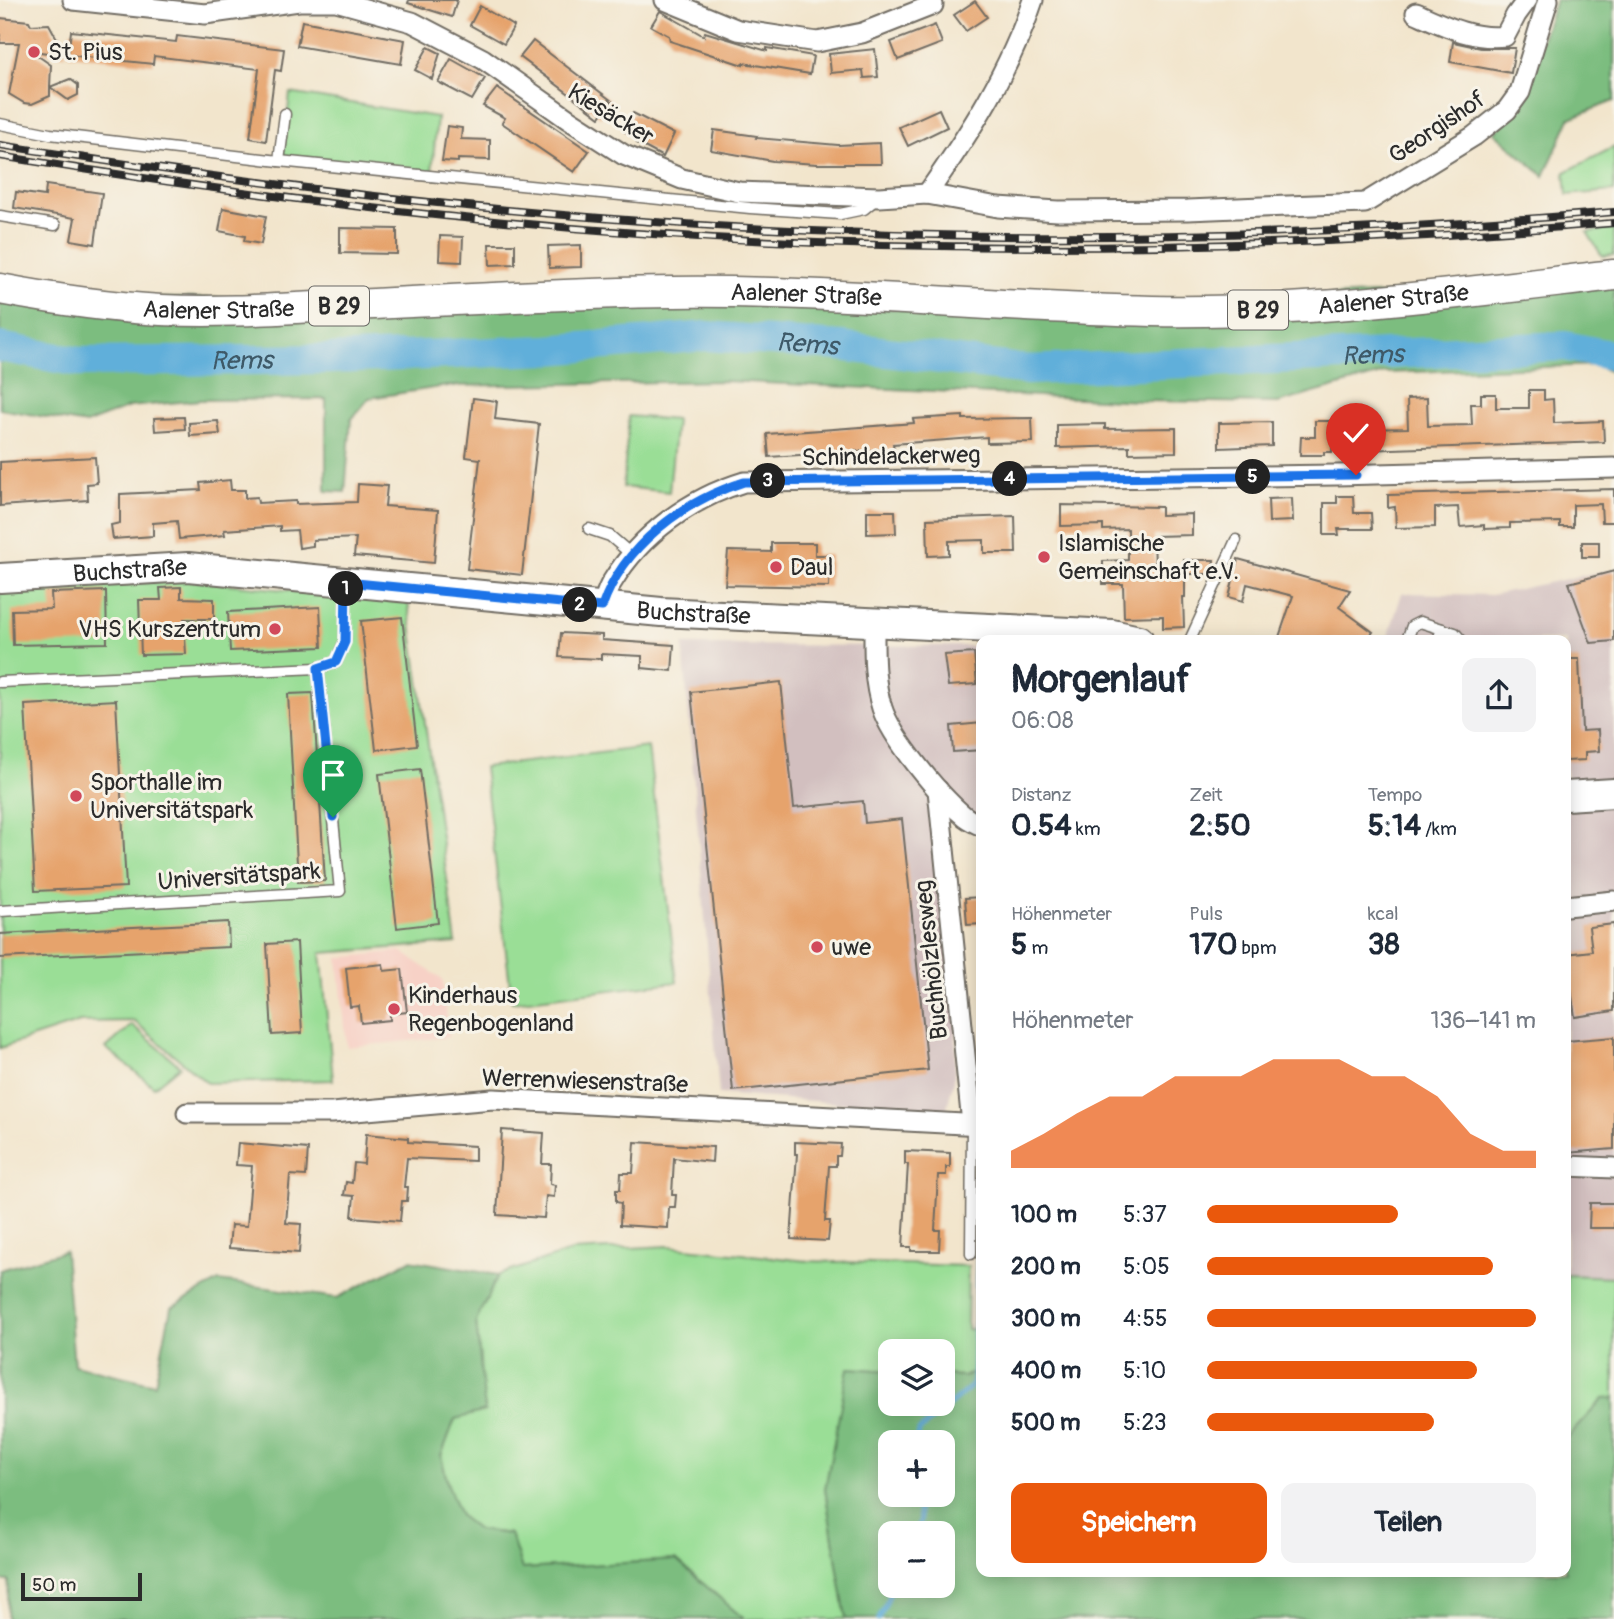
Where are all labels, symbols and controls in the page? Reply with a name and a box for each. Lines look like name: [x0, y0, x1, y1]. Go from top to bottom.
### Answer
place label: St. Pius: [48, 38, 123, 67]
marker: St. Pius: [26, 44, 42, 60]
street label: Kiesäcker: [562, 77, 659, 152]
street label: Georgishof: [1384, 84, 1491, 170]
street label: Aalener Straße: [730, 278, 883, 313]
street label: Aalener Straße: [1317, 278, 1470, 321]
road number: B 29: [309, 286, 369, 326]
road number: B 29: [1228, 290, 1288, 330]
street label: Aalener Straße: [142, 294, 295, 326]
water label: Rems: [775, 326, 843, 363]
water label: Rems: [1341, 338, 1408, 373]
water label: Rems: [210, 345, 276, 377]
pin: [1326, 403, 1386, 475]
icon: check: [1337, 414, 1375, 452]
street label: Schindelackerweg: [801, 440, 981, 473]
pin: 5: [1236, 460, 1270, 494]
pin: 4: [992, 462, 1028, 496]
pin: 3: [750, 463, 786, 498]
text: 5: [1247, 464, 1258, 488]
text: 4: [1004, 466, 1015, 490]
text: 3: [762, 468, 773, 492]
place label: Islamische Gemeinschaft e.V.: [1058, 529, 1239, 586]
marker: Islamische Gemeinschaft e.V.: [1036, 549, 1052, 565]
street label: Buchstraße: [72, 553, 188, 589]
place label: Daul: [790, 553, 834, 582]
marker: Daul: [768, 559, 784, 575]
pin: 1: [328, 572, 364, 606]
text: 1: [342, 576, 349, 600]
pin: 2: [562, 588, 598, 622]
text: 2: [574, 592, 585, 616]
street label: Buchstraße: [635, 596, 751, 631]
place label: VHS Kurszentrum: [78, 615, 261, 644]
marker: VHS Kurszentrum: [267, 621, 283, 637]
text: Morgenlauf: [1011, 656, 1191, 704]
button: share: [1462, 658, 1536, 732]
text: 06:08: [1011, 706, 1074, 735]
pin: [303, 745, 363, 817]
icon: arrive: [314, 756, 352, 794]
place label: Sporthalle im Universitätspark: [90, 768, 253, 825]
text: Distanz: [1011, 783, 1071, 807]
text: Zeit: [1189, 783, 1223, 807]
text: Tempo: [1368, 783, 1422, 807]
marker: Sporthalle im Universitätspark: [68, 788, 84, 804]
text: 0.54: [1011, 807, 1072, 844]
text: 2:50: [1189, 807, 1251, 844]
text: 5:14: [1368, 807, 1421, 844]
text: km: [1072, 817, 1101, 841]
text: /km: [1421, 817, 1457, 841]
street label: Universitätspark: [157, 856, 321, 897]
street label: Buchhölzlesweg: [909, 879, 954, 1041]
text: Höhenmeter: [1011, 902, 1112, 926]
text: Puls: [1189, 902, 1222, 926]
text: kcal: [1368, 902, 1399, 926]
text: 5: [1011, 926, 1027, 963]
text: 170: [1189, 926, 1237, 963]
text: 38: [1368, 926, 1400, 963]
place label: uwe: [831, 933, 871, 962]
text: m: [1027, 936, 1048, 960]
text: bpm: [1237, 936, 1277, 960]
marker: uwe: [809, 939, 825, 955]
place label: Kinderhaus Regenbogenland: [408, 981, 574, 1038]
marker: Kinderhaus Regenbogenland: [386, 1001, 402, 1017]
text: Höhenmeter: [1011, 1006, 1133, 1035]
text: 136–141 m: [1430, 1006, 1536, 1035]
street label: Werrenwiesenstraße: [481, 1063, 689, 1100]
text: 100 m: [1011, 1200, 1077, 1229]
text: 5:37: [1123, 1200, 1167, 1229]
text: 200 m: [1011, 1252, 1081, 1281]
text: 5:05: [1123, 1252, 1170, 1281]
text: 300 m: [1011, 1304, 1081, 1333]
text: 4:55: [1123, 1304, 1167, 1333]
map controls: [878, 1339, 955, 1598]
button: layers: [878, 1339, 955, 1416]
text: 400 m: [1011, 1356, 1081, 1385]
text: 5:10: [1123, 1356, 1166, 1385]
text: 500 m: [1011, 1408, 1080, 1437]
text: 5:23: [1123, 1408, 1167, 1437]
button: +: [878, 1430, 955, 1507]
button: Speichern: [1011, 1483, 1267, 1563]
button: Teilen: [1281, 1483, 1536, 1563]
button: −: [878, 1521, 955, 1598]
scale bar: [21, 1570, 142, 1602]
text: 50 m: [32, 1573, 76, 1597]

